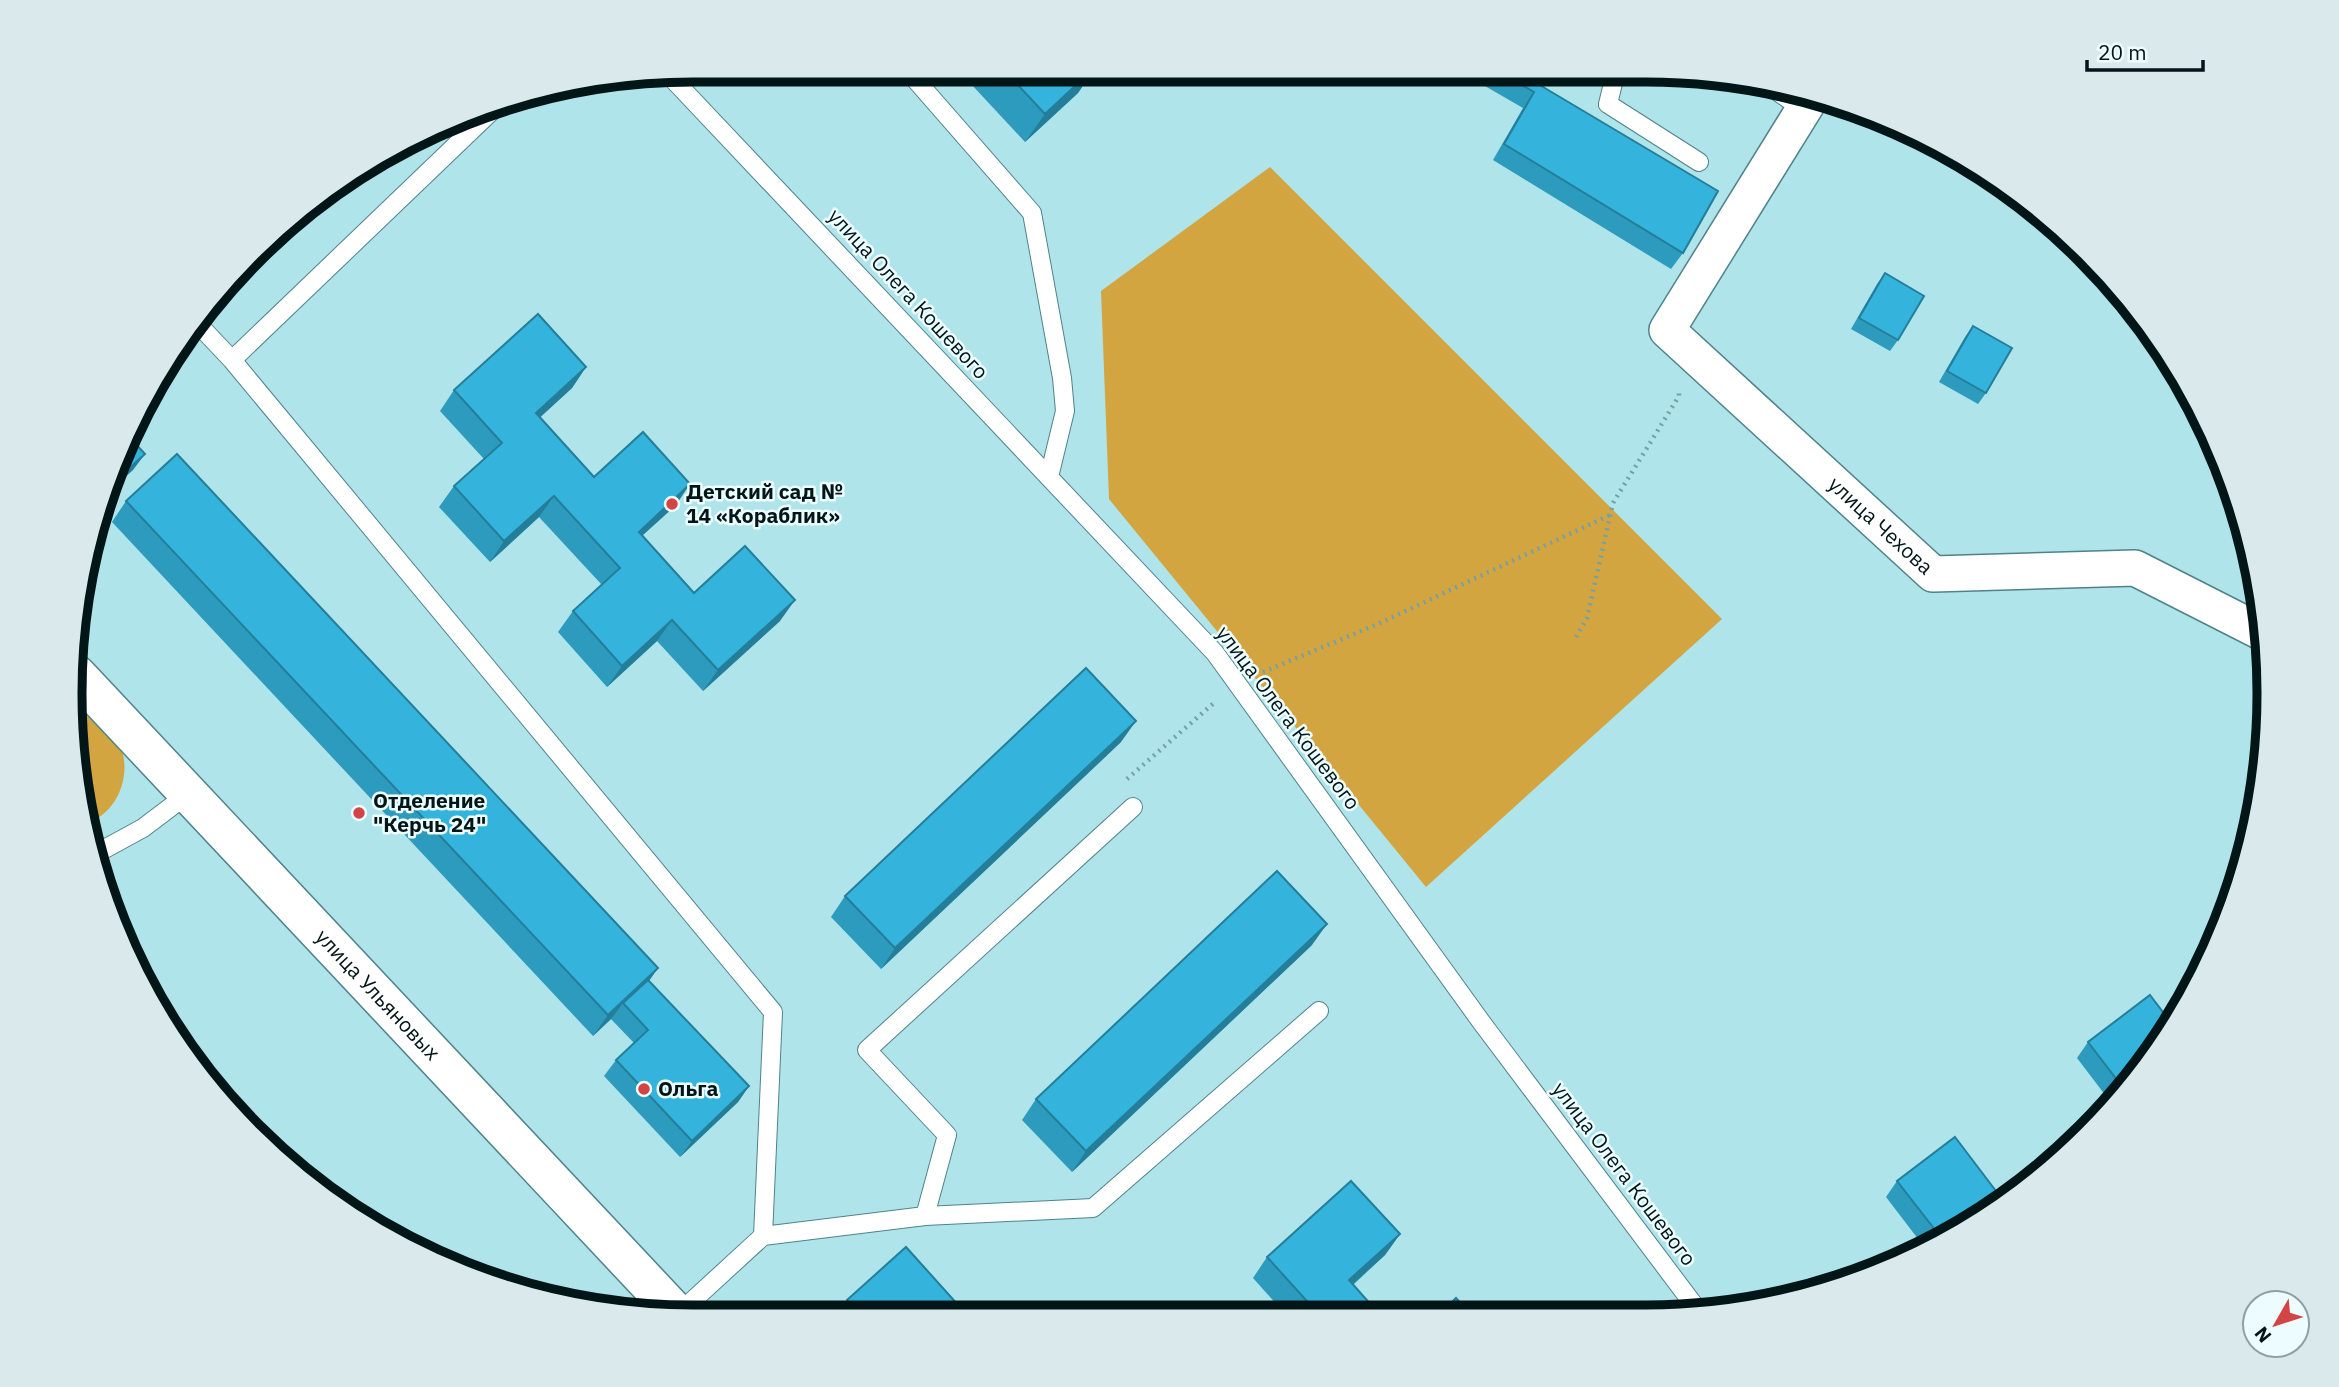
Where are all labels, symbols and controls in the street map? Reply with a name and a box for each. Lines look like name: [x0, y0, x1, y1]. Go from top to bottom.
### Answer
scale bar: [2087, 28, 2202, 72]
text: 20 m: [2098, 38, 2147, 66]
street label: улица Олега Кошевого: [822, 202, 995, 385]
street label: улица Чехова: [1823, 470, 1940, 580]
place label: Детский сад № 14 «Кораблик»: [686, 477, 843, 529]
marker: Детский сад № 14 «Кораблик»: [664, 496, 680, 512]
street label: улица Олега Кошевого: [1210, 620, 1367, 815]
place label: Отделение "Керчь 24": [373, 786, 486, 838]
marker: Отделение "Керчь 24": [351, 805, 367, 821]
street label: улица Ульяновых: [310, 923, 447, 1066]
place label: Ольга: [658, 1074, 718, 1102]
street label: улица Олега Кошевого: [1546, 1076, 1703, 1271]
marker: Ольга: [636, 1081, 652, 1097]
north arrow: [2241, 1289, 2311, 1359]
text: N: [2249, 1322, 2276, 1348]

